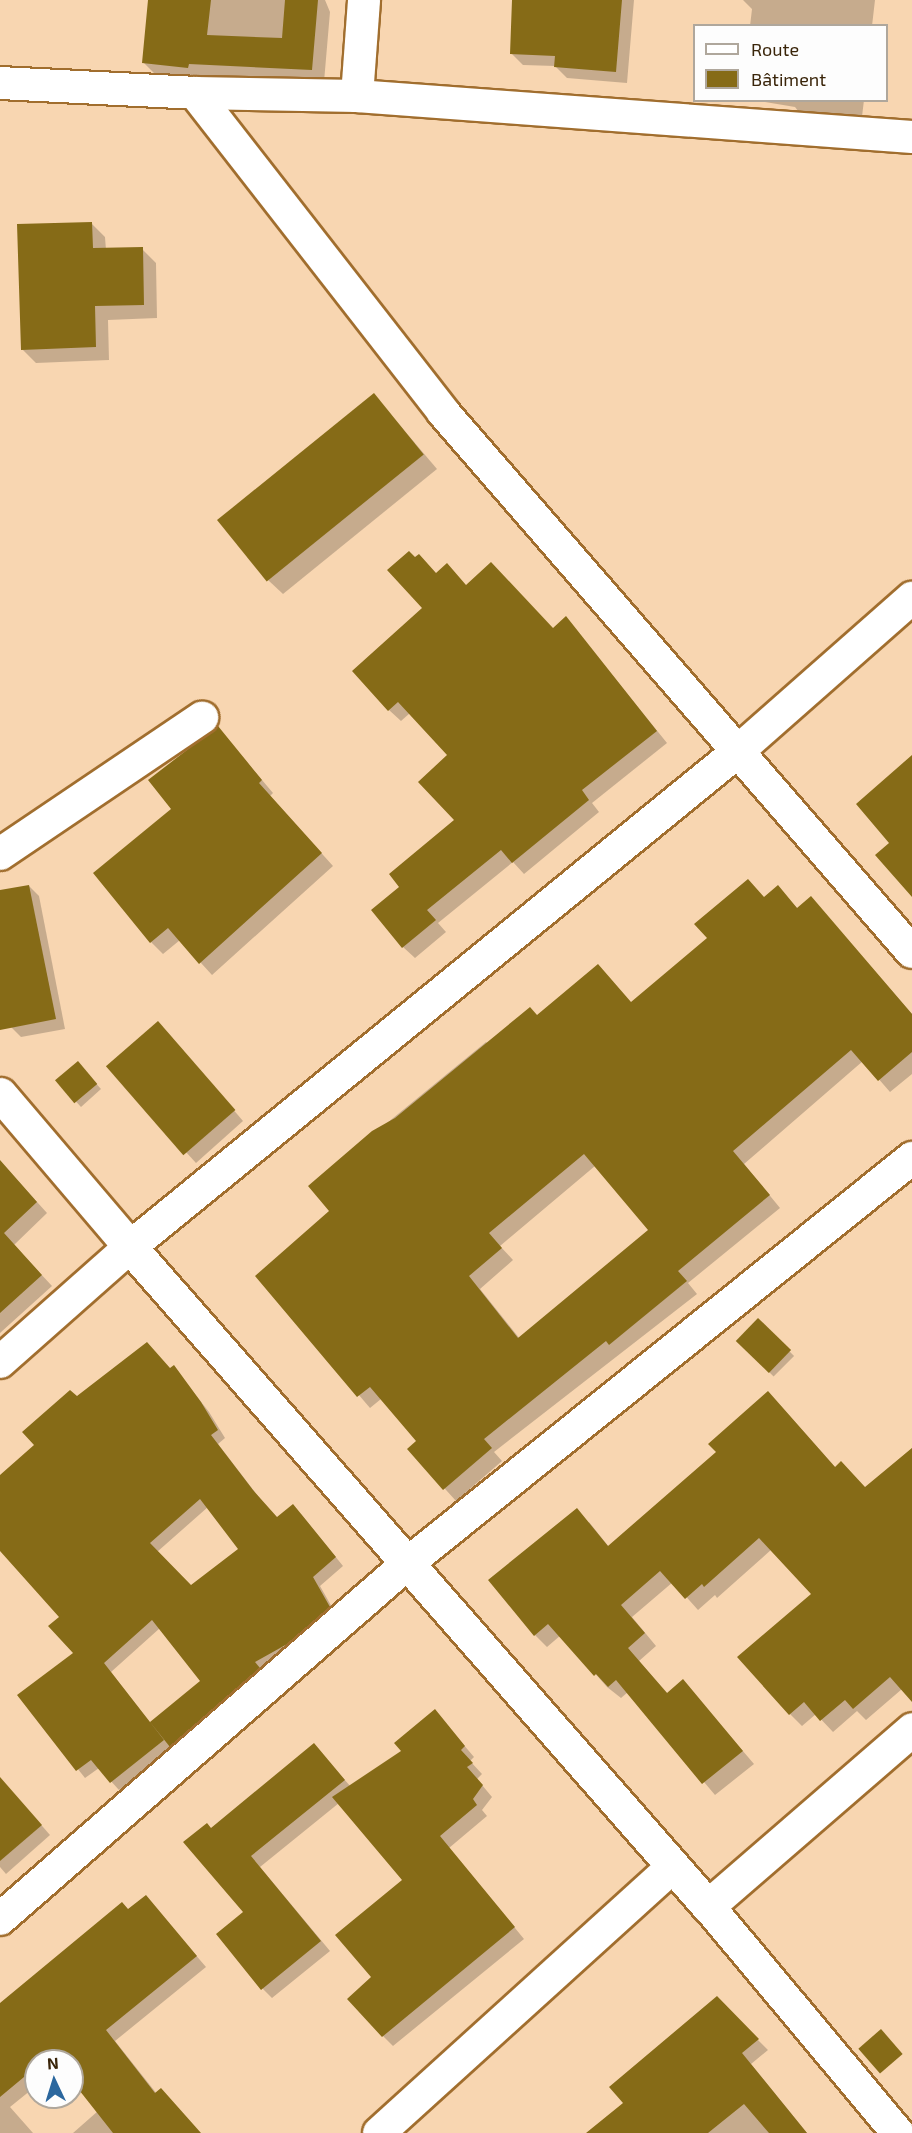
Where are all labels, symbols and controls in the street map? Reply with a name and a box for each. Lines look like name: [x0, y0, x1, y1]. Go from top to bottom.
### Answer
legend: [693, 24, 888, 102]
text: Route: [751, 38, 799, 60]
text: Bâtiment: [751, 68, 826, 90]
north arrow: [24, 2049, 84, 2109]
text: N: [46, 2053, 59, 2072]

